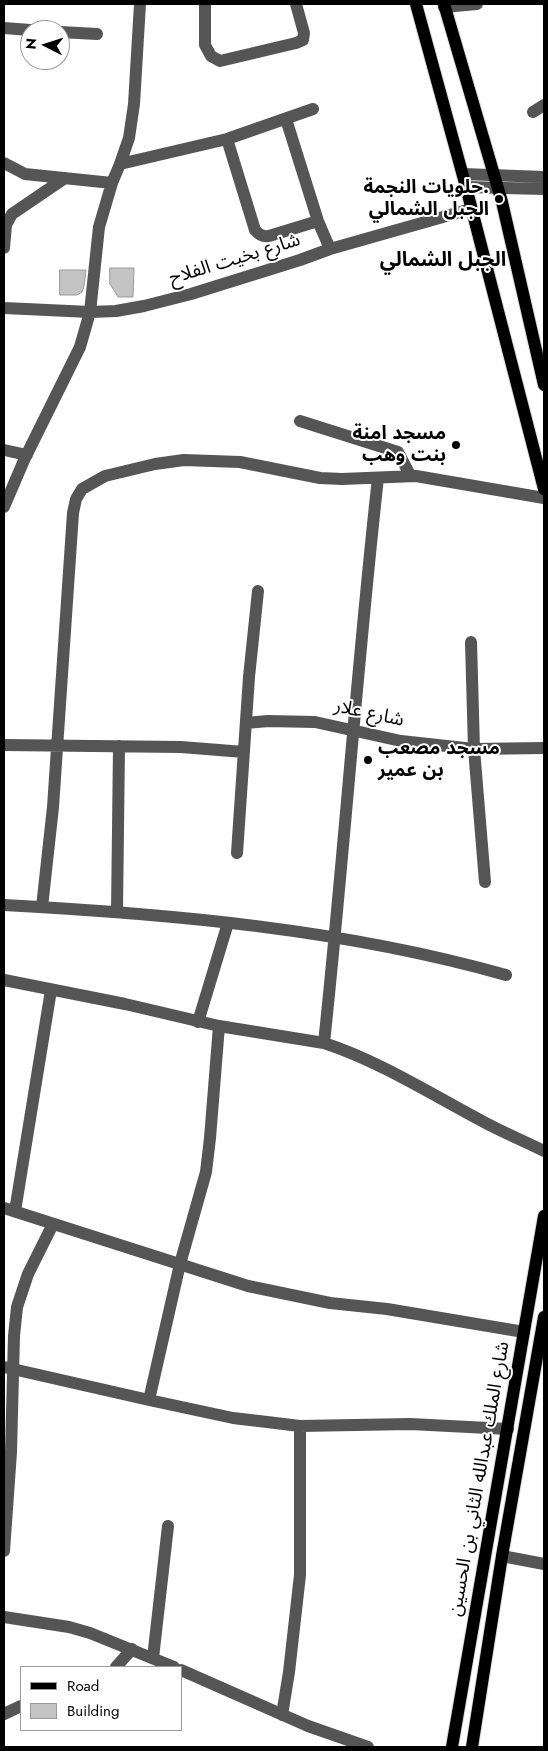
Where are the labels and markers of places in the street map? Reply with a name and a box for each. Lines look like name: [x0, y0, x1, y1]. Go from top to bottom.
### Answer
place label: حلويات النجمة. الجبل الشمالي: [363, 177, 489, 221]
marker: حلويات النجمة. الجبل الشمالي: [493, 193, 505, 205]
place label: مسجد امنة بنت وهب: [353, 423, 446, 467]
marker: مسجد امنة بنت وهب: [450, 439, 462, 451]
place label: مسجد مصعب بن عمير: [378, 738, 500, 782]
marker: مسجد مصعب بن عمير: [362, 754, 374, 766]

